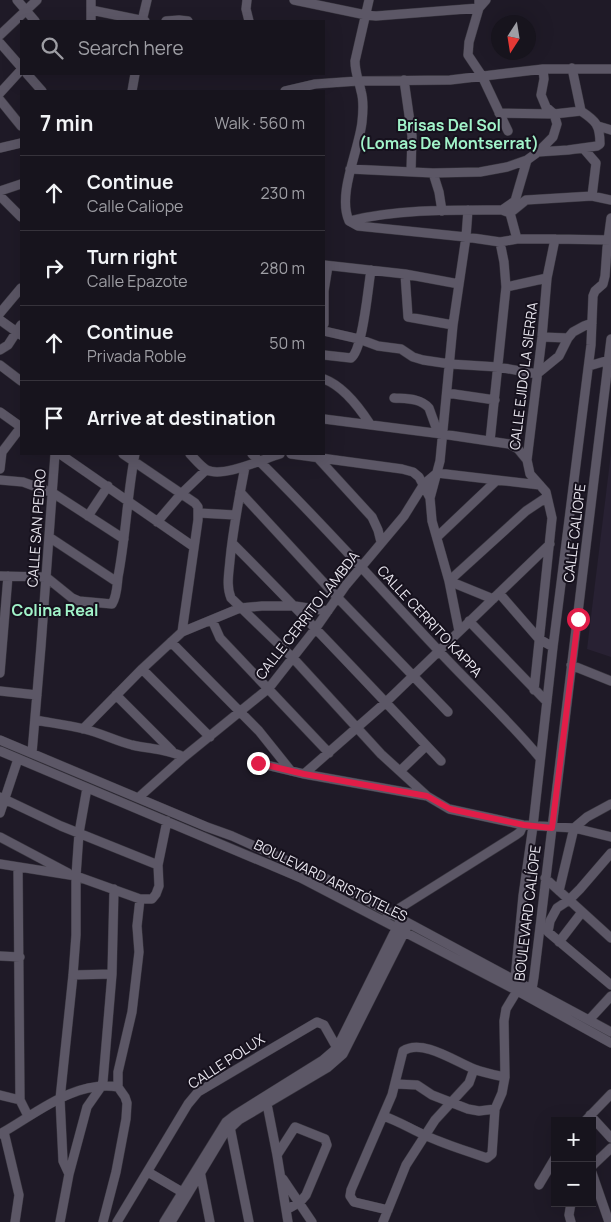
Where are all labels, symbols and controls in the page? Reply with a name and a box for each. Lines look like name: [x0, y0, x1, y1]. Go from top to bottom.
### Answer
north arrow: [491, 15, 536, 60]
search box: [20, 20, 325, 75]
icon: search: [38, 34, 66, 62]
text: Search here: [78, 35, 184, 61]
text: 7 min: [40, 109, 93, 137]
text: Walk · 560 m: [214, 112, 305, 134]
district label: Brisas Del Sol (Lomas De Montserrat): [359, 114, 539, 154]
text: Continue: [87, 169, 173, 195]
icon: ahead: [40, 179, 68, 207]
text: 230 m: [261, 182, 305, 204]
text: Calle Caliope: [87, 195, 183, 217]
text: Turn right: [87, 244, 177, 270]
icon: right: [40, 254, 68, 282]
text: 280 m: [260, 257, 305, 279]
text: Calle Epazote: [87, 270, 188, 292]
street label: CALLE EJIDO LA SIERRA: [504, 301, 542, 451]
text: Continue: [87, 319, 173, 345]
icon: ahead: [40, 329, 68, 357]
text: 50 m: [269, 332, 305, 354]
text: Privada Roble: [87, 345, 186, 367]
icon: arrive: [40, 404, 68, 432]
text: Arrive at destination: [87, 405, 276, 431]
street label: CALLE SAN PEDRO: [22, 468, 50, 588]
street label: CALLE CALIOPE: [559, 483, 589, 583]
street label: CALLE CERRITO LAMBDA: [251, 547, 363, 683]
street label: CALLE CERRITO KAPPA: [373, 561, 487, 681]
district label: Colina Real: [12, 599, 98, 621]
route start: [567, 608, 590, 631]
route end: [247, 752, 270, 775]
street label: BOULEVARD ARISTÓTELES: [251, 835, 411, 926]
street label: BOULEVARD CALÍOPE: [509, 844, 545, 982]
street label: CALLE POLUX: [184, 1029, 268, 1093]
map controls: [551, 1117, 596, 1207]
button: +: [551, 1117, 596, 1162]
button: −: [551, 1162, 596, 1207]

